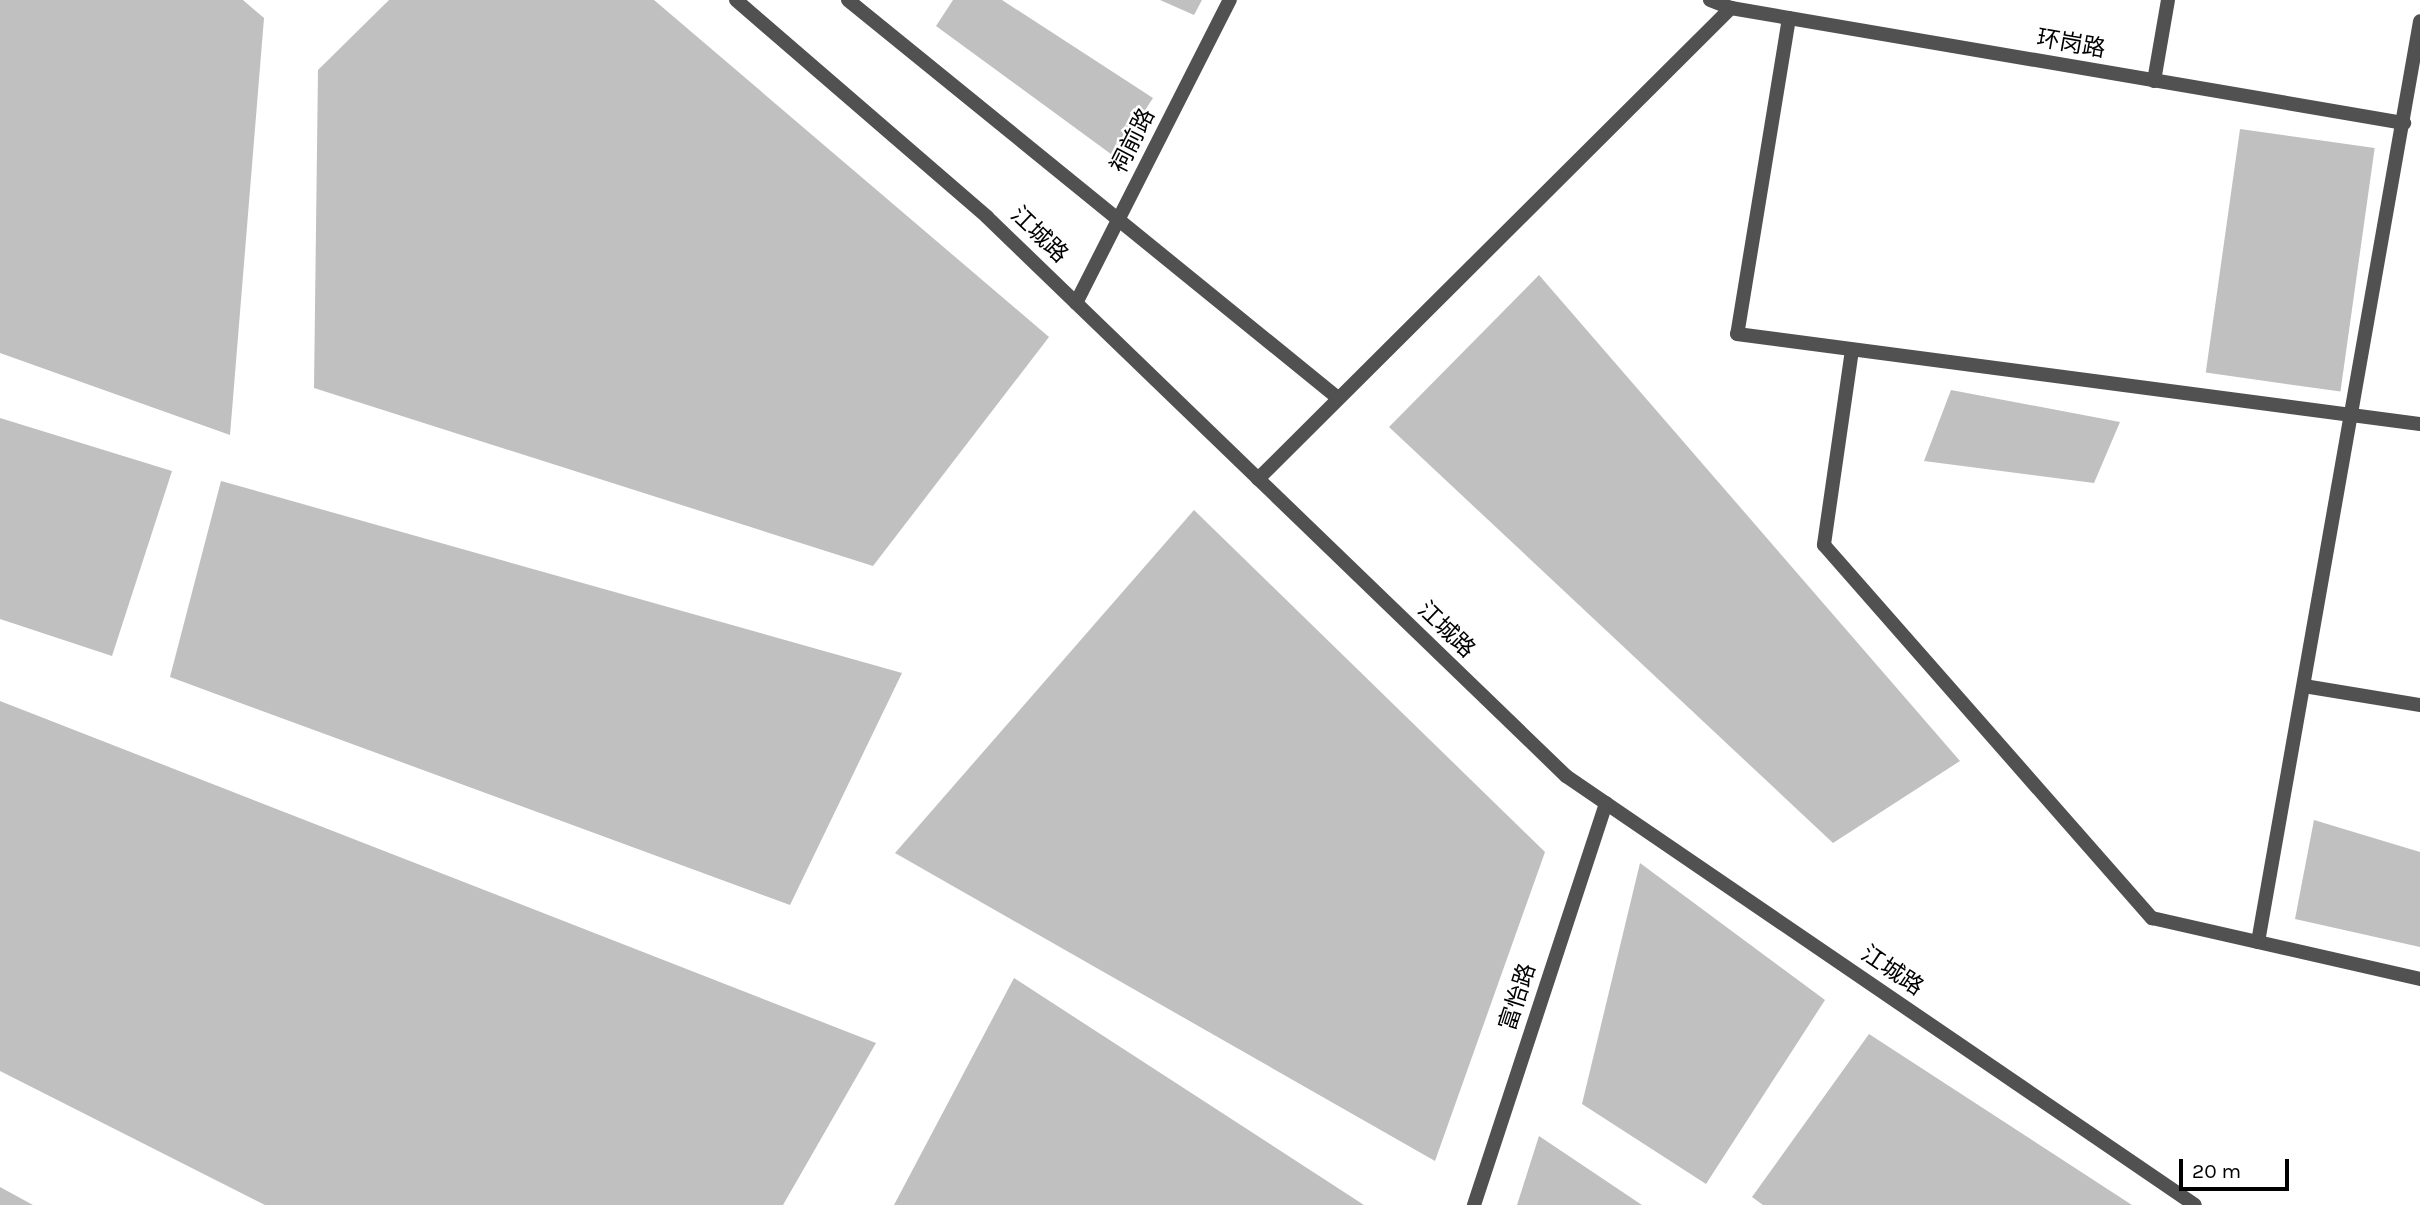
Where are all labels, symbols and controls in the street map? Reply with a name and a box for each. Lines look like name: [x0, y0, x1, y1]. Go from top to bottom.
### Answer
street label: 环岗路: [2035, 24, 2107, 64]
street label: 祠前路: [1105, 104, 1161, 178]
street label: 江城路: [1005, 201, 1073, 269]
street label: 江城路: [1412, 596, 1480, 664]
street label: 江城路: [1856, 940, 1928, 1002]
street label: 富怡路: [1494, 960, 1542, 1034]
scale bar: [2182, 1146, 2292, 1190]
text: 20 m: [2192, 1159, 2241, 1183]

